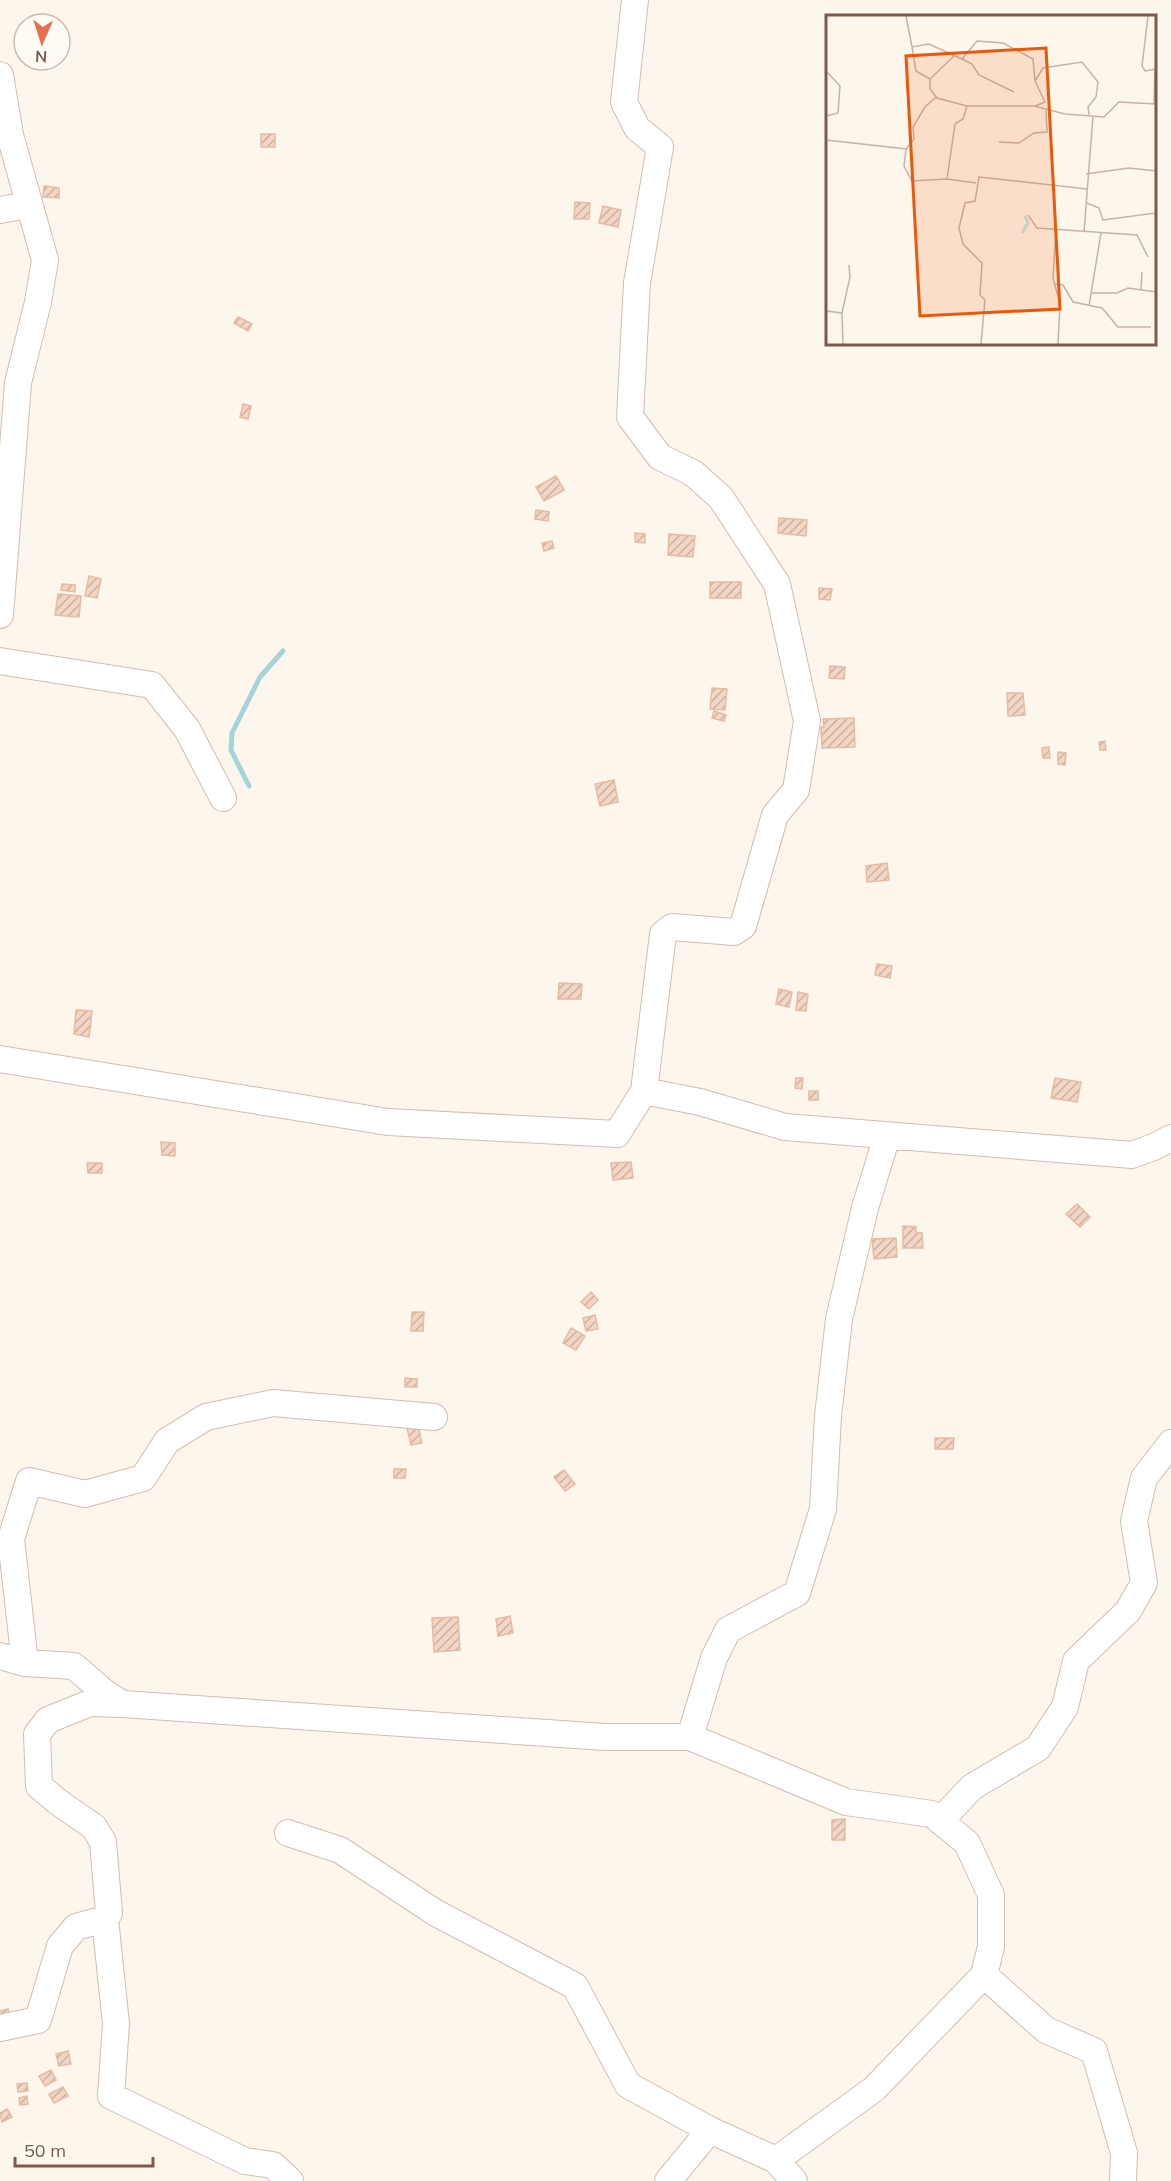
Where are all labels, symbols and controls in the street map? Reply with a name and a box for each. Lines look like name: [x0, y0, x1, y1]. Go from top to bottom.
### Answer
north arrow: [12, 12, 72, 72]
inset map: [826, 15, 1156, 345]
text: N: [35, 47, 48, 67]
scale bar: [15, 2130, 153, 2168]
text: 50 m: [24, 2139, 66, 2162]

